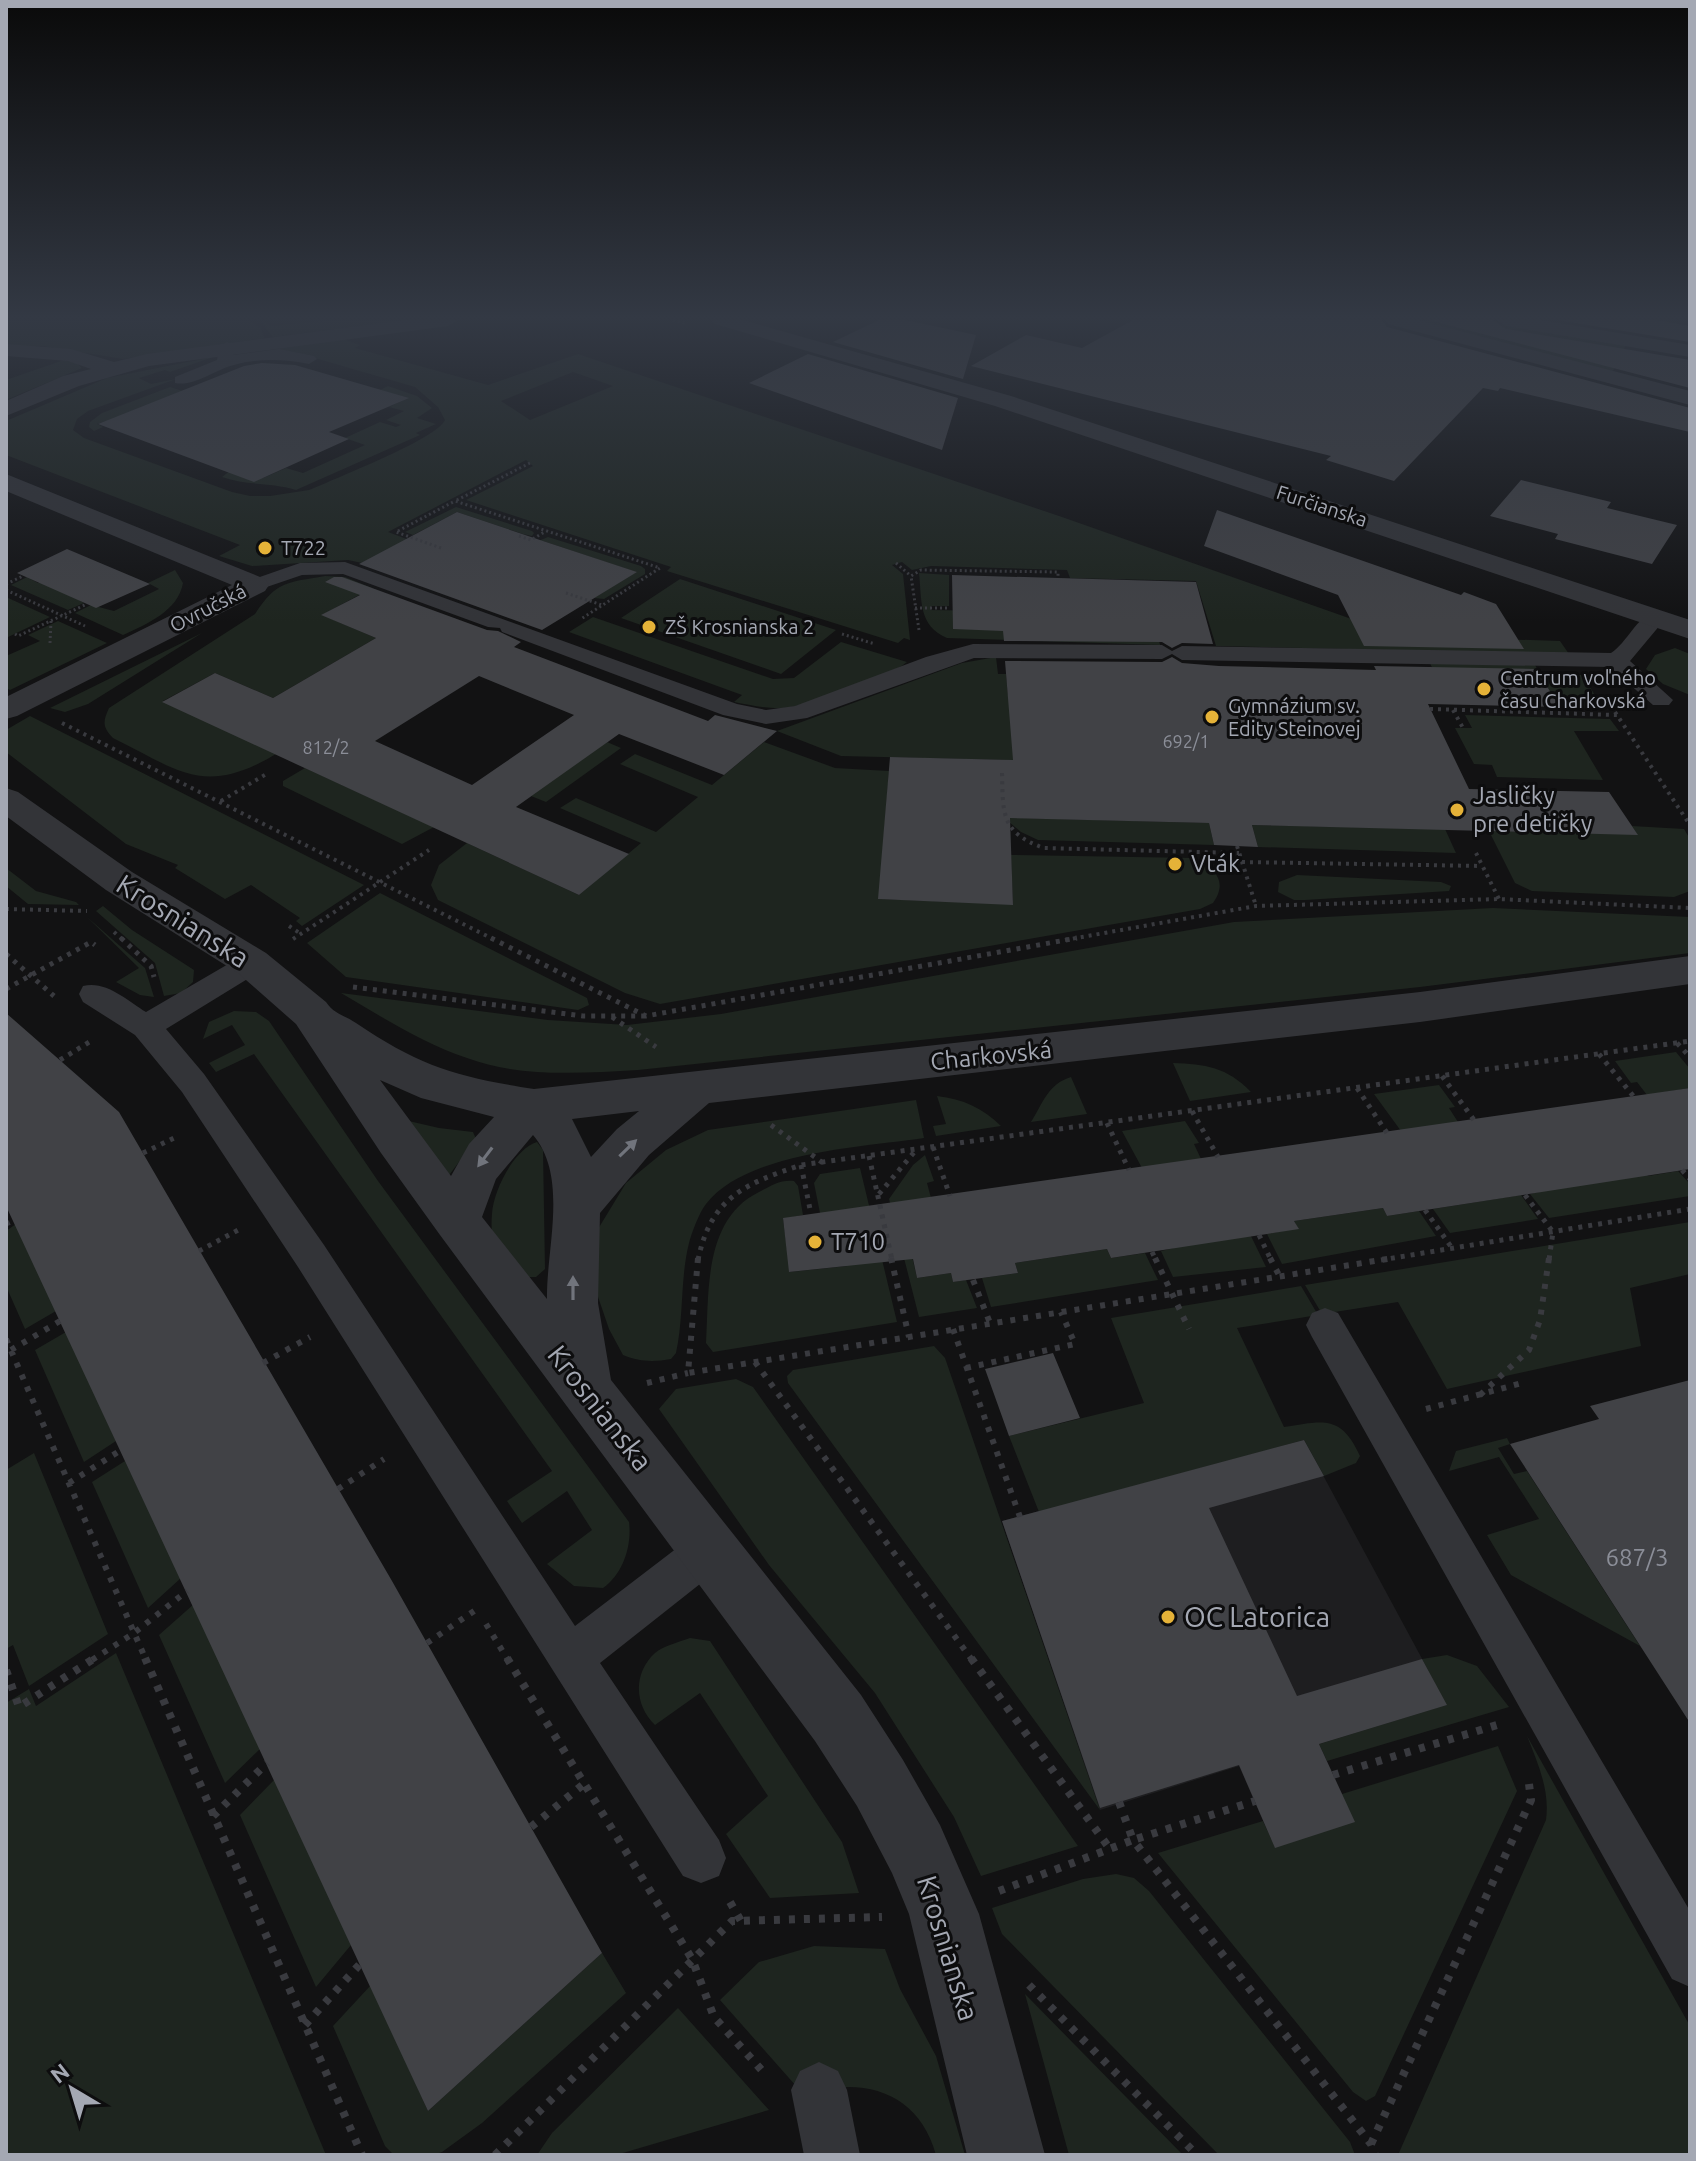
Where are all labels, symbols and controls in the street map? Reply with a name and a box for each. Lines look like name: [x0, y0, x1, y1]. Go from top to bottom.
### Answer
street label: Furčianska: [1274, 480, 1370, 531]
place label: T722: [281, 536, 326, 559]
marker: T722: [256, 539, 274, 557]
street label: Ovručská: [166, 579, 250, 637]
place label: ZŠ Krosnianska 2: [665, 615, 814, 638]
marker: ZŠ Krosnianska 2: [640, 618, 658, 636]
place label: Centrum voľného času Charkovská: [1500, 666, 1656, 712]
marker: Centrum voľného času Charkovská: [1475, 680, 1493, 698]
place label: Gymnázium sv. Edity Steinovej: [1228, 694, 1361, 740]
marker: Gymnázium sv. Edity Steinovej: [1203, 708, 1221, 726]
house number: 692/1: [1162, 731, 1210, 751]
house number: 812/2: [302, 737, 350, 757]
place label: Jasličky pre detičky: [1473, 782, 1593, 837]
marker: Jasličky pre detičky: [1448, 801, 1466, 819]
place label: Vták: [1191, 850, 1240, 877]
marker: Vták: [1166, 855, 1184, 873]
street label: Krosnianska: [111, 868, 255, 973]
street label: Charkovská: [929, 1036, 1053, 1075]
one-way arrow: [618, 1139, 637, 1157]
one-way arrow: [477, 1146, 493, 1167]
place label: T710: [831, 1228, 885, 1255]
marker: T710: [806, 1233, 824, 1251]
one-way arrow: [567, 1275, 579, 1300]
street label: Krosnianska: [542, 1339, 659, 1476]
house number: 687/3: [1606, 1544, 1668, 1571]
place label: OC Latorica: [1184, 1601, 1330, 1632]
marker: OC Latorica: [1159, 1608, 1177, 1626]
street label: Krosnianska: [912, 1872, 985, 2024]
north arrow: [32, 2049, 112, 2129]
text: N: [45, 2058, 74, 2088]

